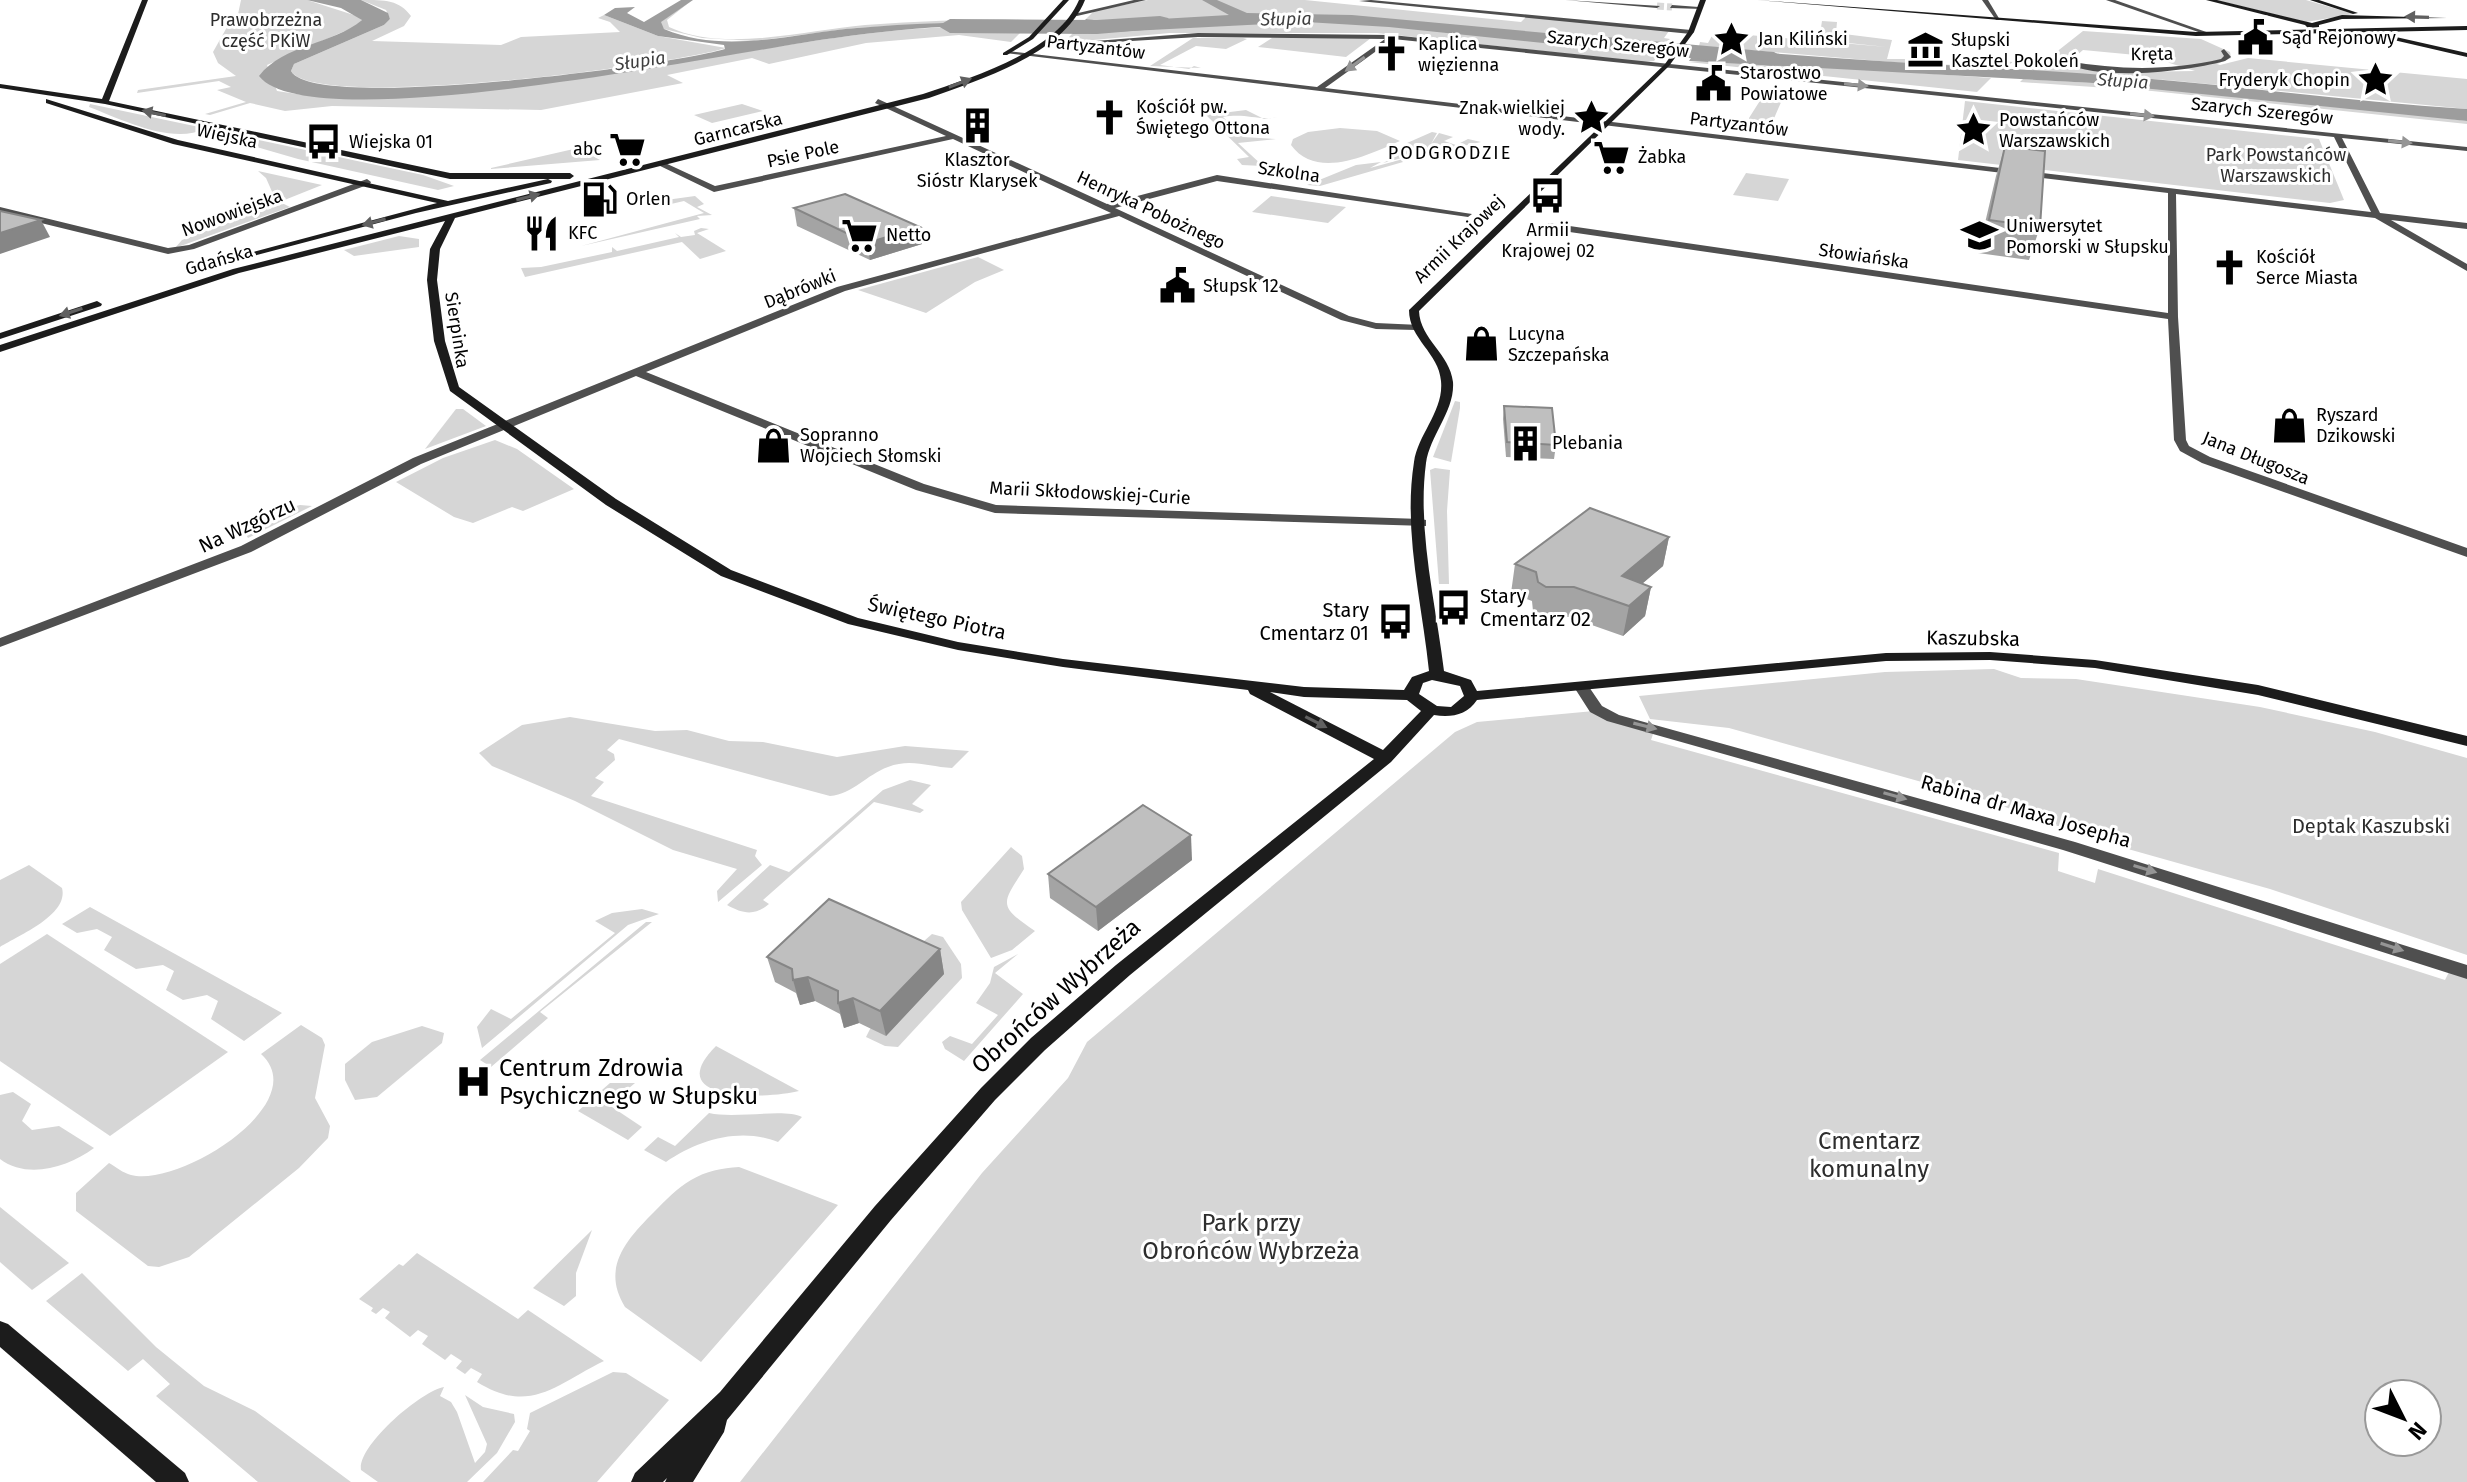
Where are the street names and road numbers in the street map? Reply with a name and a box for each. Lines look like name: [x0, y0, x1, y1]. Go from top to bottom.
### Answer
street label: Szarych Szeregów: [1546, 26, 1690, 62]
street label: Partyzantów: [1045, 30, 1147, 64]
street label: Kręta: [2130, 43, 2174, 65]
street label: Szarych Szeregów: [2190, 93, 2334, 129]
street label: Garncarska: [691, 107, 785, 151]
street label: Partyzantów: [1688, 107, 1790, 141]
street label: Wiejska: [194, 119, 260, 153]
street label: Psie Pole: [765, 136, 841, 172]
street label: Szkolna: [1256, 157, 1322, 187]
street label: Henryka Pobożnego: [1073, 166, 1229, 254]
street label: Nowowiejska: [178, 185, 286, 241]
street label: Armii Krajowej: [1409, 190, 1509, 288]
street label: Słowiańska: [1817, 239, 1911, 273]
street label: Gdańska: [183, 240, 255, 280]
street label: Dąbrówki: [761, 265, 839, 313]
street label: Sierpinka: [440, 290, 474, 370]
street label: Jana Długosza: [2199, 427, 2313, 489]
street label: Marii Skłodowskiej-Curie: [989, 477, 1191, 509]
street label: Na Wzgórzu: [195, 492, 299, 558]
street label: Świętego Piotra: [866, 592, 1008, 644]
street label: Kaszubska: [1926, 625, 2020, 651]
street label: Rabina dr Maxa Josepha: [1918, 769, 2134, 853]
street label: Obrońców Wybrzeża: [966, 913, 1146, 1079]

